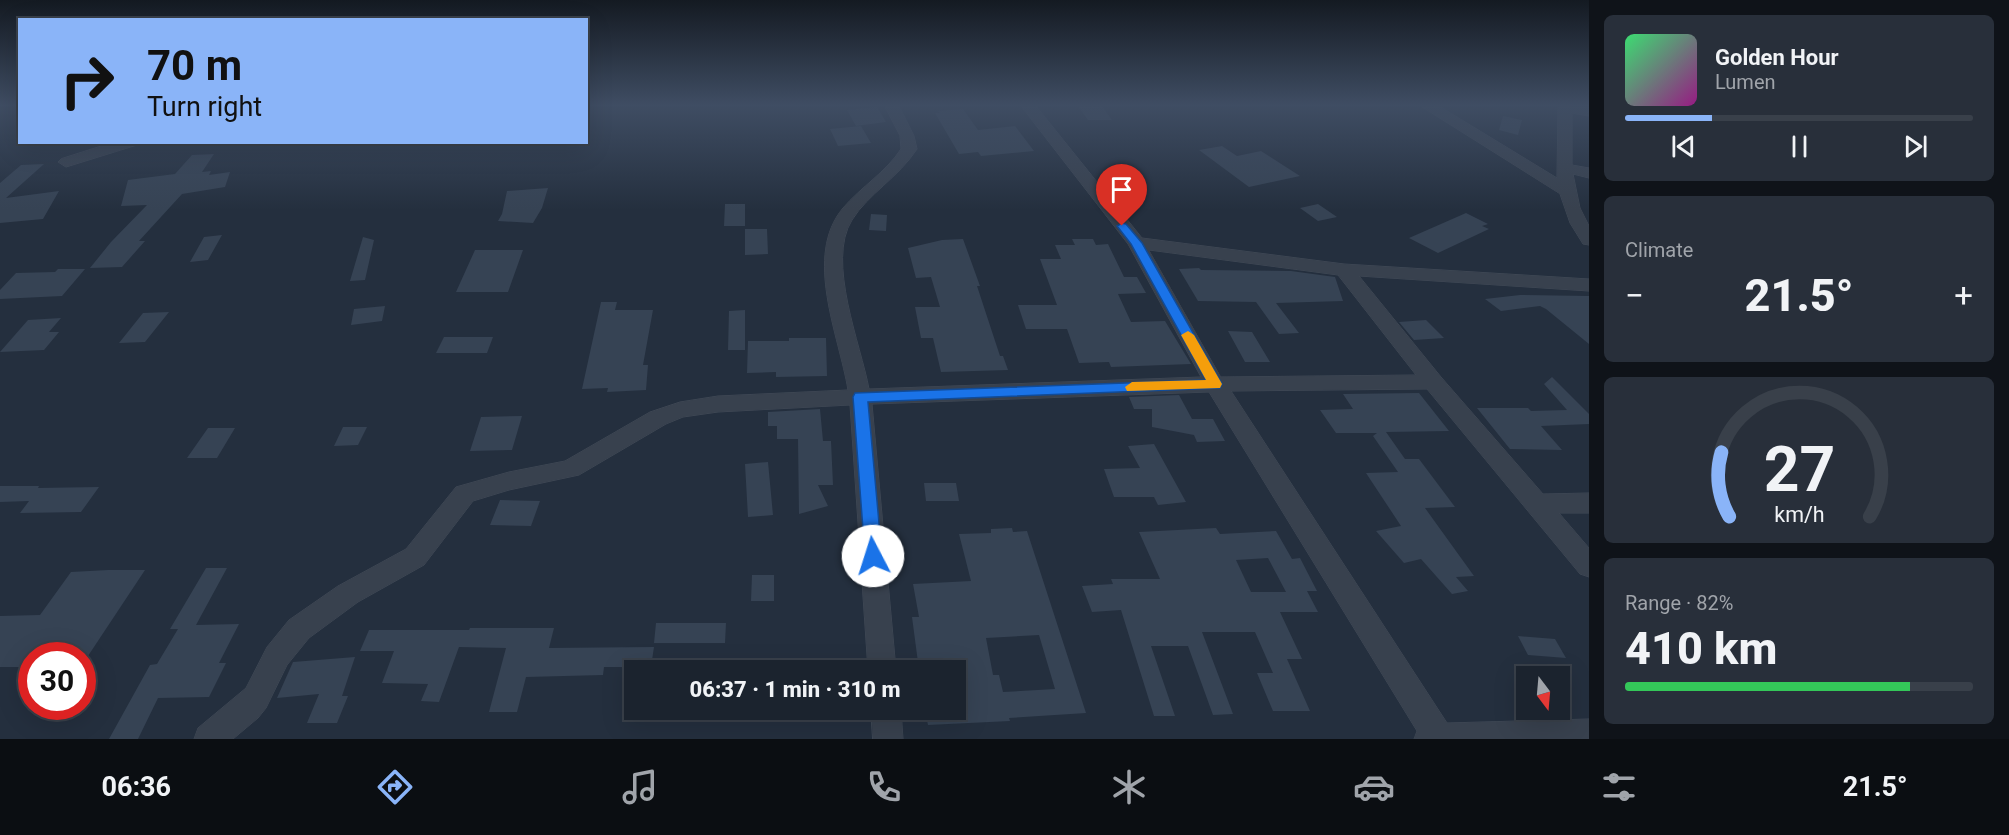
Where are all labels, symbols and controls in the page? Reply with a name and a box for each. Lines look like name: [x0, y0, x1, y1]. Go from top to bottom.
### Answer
text: 70 m: [147, 41, 242, 90]
icon: right: [48, 42, 126, 120]
text: Golden Hour: [1715, 45, 1839, 70]
text: Lumen: [1715, 70, 1776, 94]
text: Turn right: [147, 91, 262, 123]
icon: previous: [1667, 130, 1700, 163]
icon: pause: [1783, 130, 1816, 163]
icon: next: [1899, 130, 1932, 163]
pin: [1096, 164, 1147, 226]
icon: arrive: [1105, 173, 1138, 206]
text: Climate: [1625, 238, 1693, 262]
text: 21.5°: [1745, 269, 1854, 322]
text: −: [1625, 276, 1644, 315]
text: +: [1954, 276, 1973, 315]
text: 27: [1763, 433, 1835, 506]
text: km/h: [1774, 502, 1824, 527]
position arrow: [841, 524, 905, 588]
text: Range · 82%: [1625, 591, 1733, 615]
text: 410 km: [1625, 622, 1777, 675]
speed limit sign: 30: [18, 642, 96, 720]
north arrow: [1516, 666, 1570, 720]
map controls: [1516, 666, 1570, 720]
text: 06:37 · 1 min · 310 m: [690, 677, 900, 702]
icon: directions: [374, 766, 416, 808]
icon: music: [619, 766, 661, 808]
icon: phone: [863, 766, 905, 808]
icon: climate: [1108, 766, 1150, 808]
icon: car: [1353, 766, 1395, 808]
icon: filters: [1598, 766, 1640, 808]
text: 06:36: [101, 771, 171, 803]
text: 21.5°: [1843, 771, 1908, 803]

